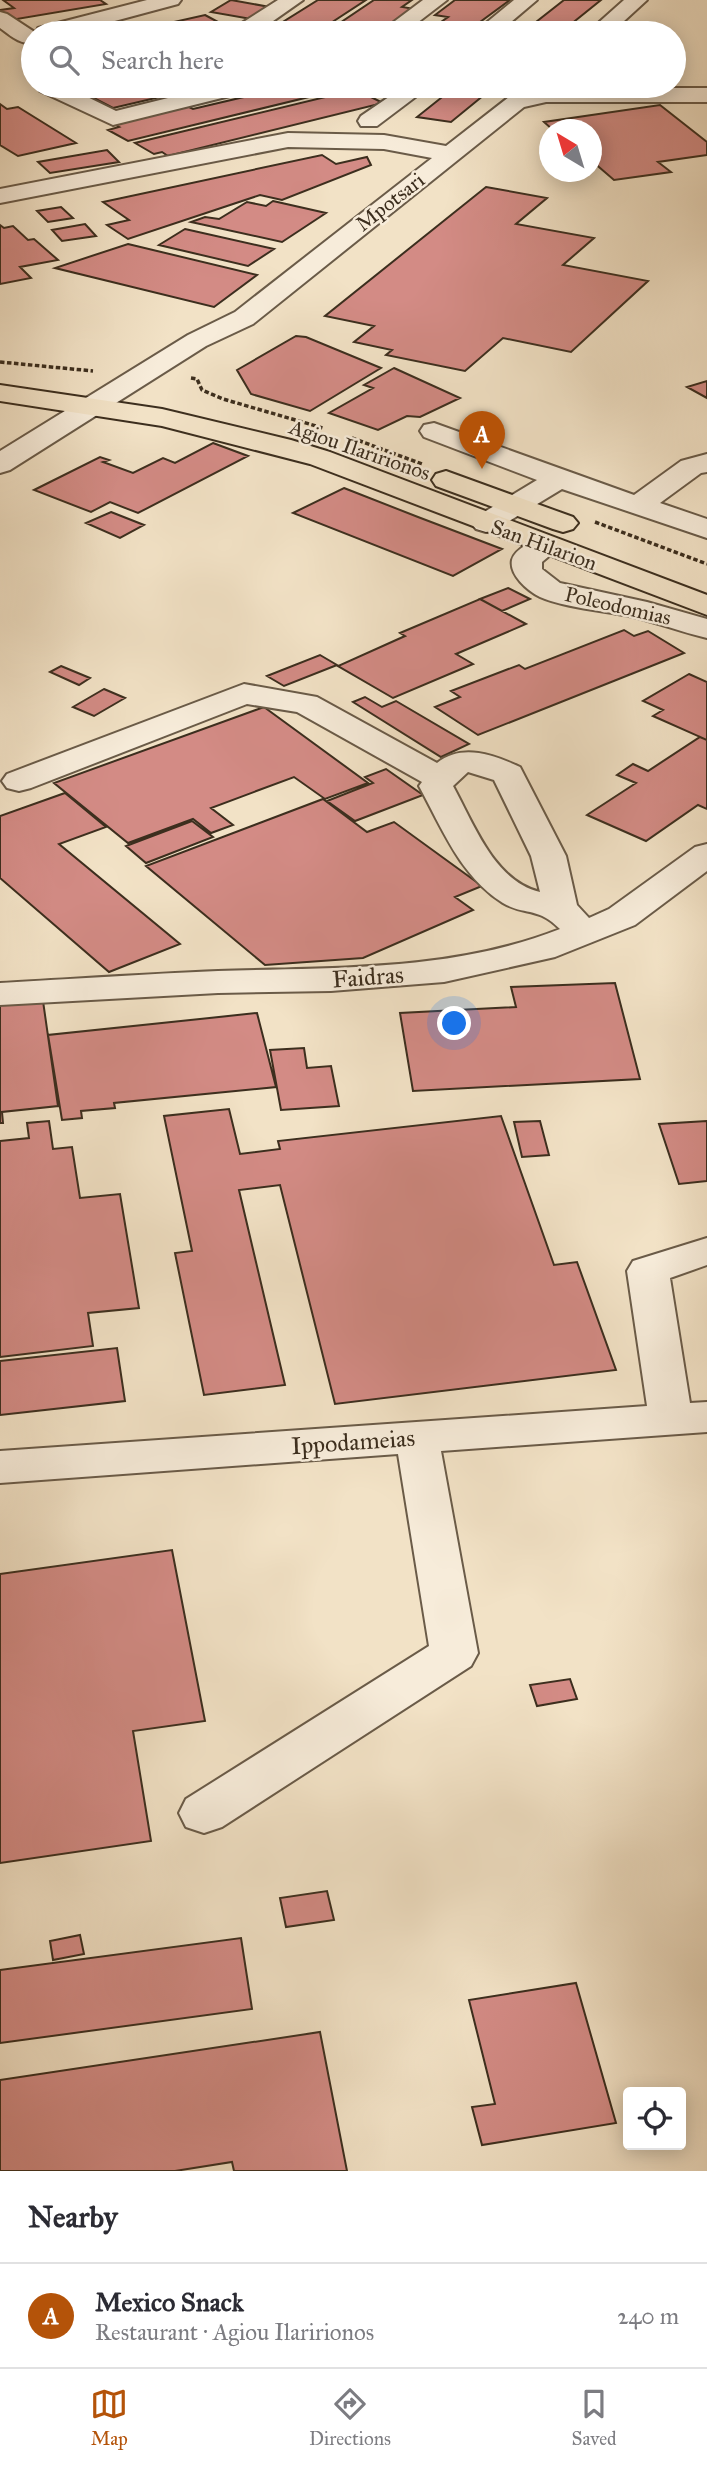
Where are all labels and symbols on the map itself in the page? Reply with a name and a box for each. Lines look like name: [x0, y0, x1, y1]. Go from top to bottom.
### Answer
north arrow: [539, 119, 602, 182]
street label: Mpotsari: [350, 167, 430, 237]
pin: A: [459, 411, 505, 469]
street label: Agiou Ilaririonos: [285, 413, 434, 486]
street label: San Hilarion: [487, 514, 601, 576]
street label: Poleodomias: [562, 581, 674, 631]
street label: Faidras: [331, 960, 405, 994]
your location: [437, 1006, 471, 1040]
street label: Ippodameias: [290, 1423, 416, 1461]

